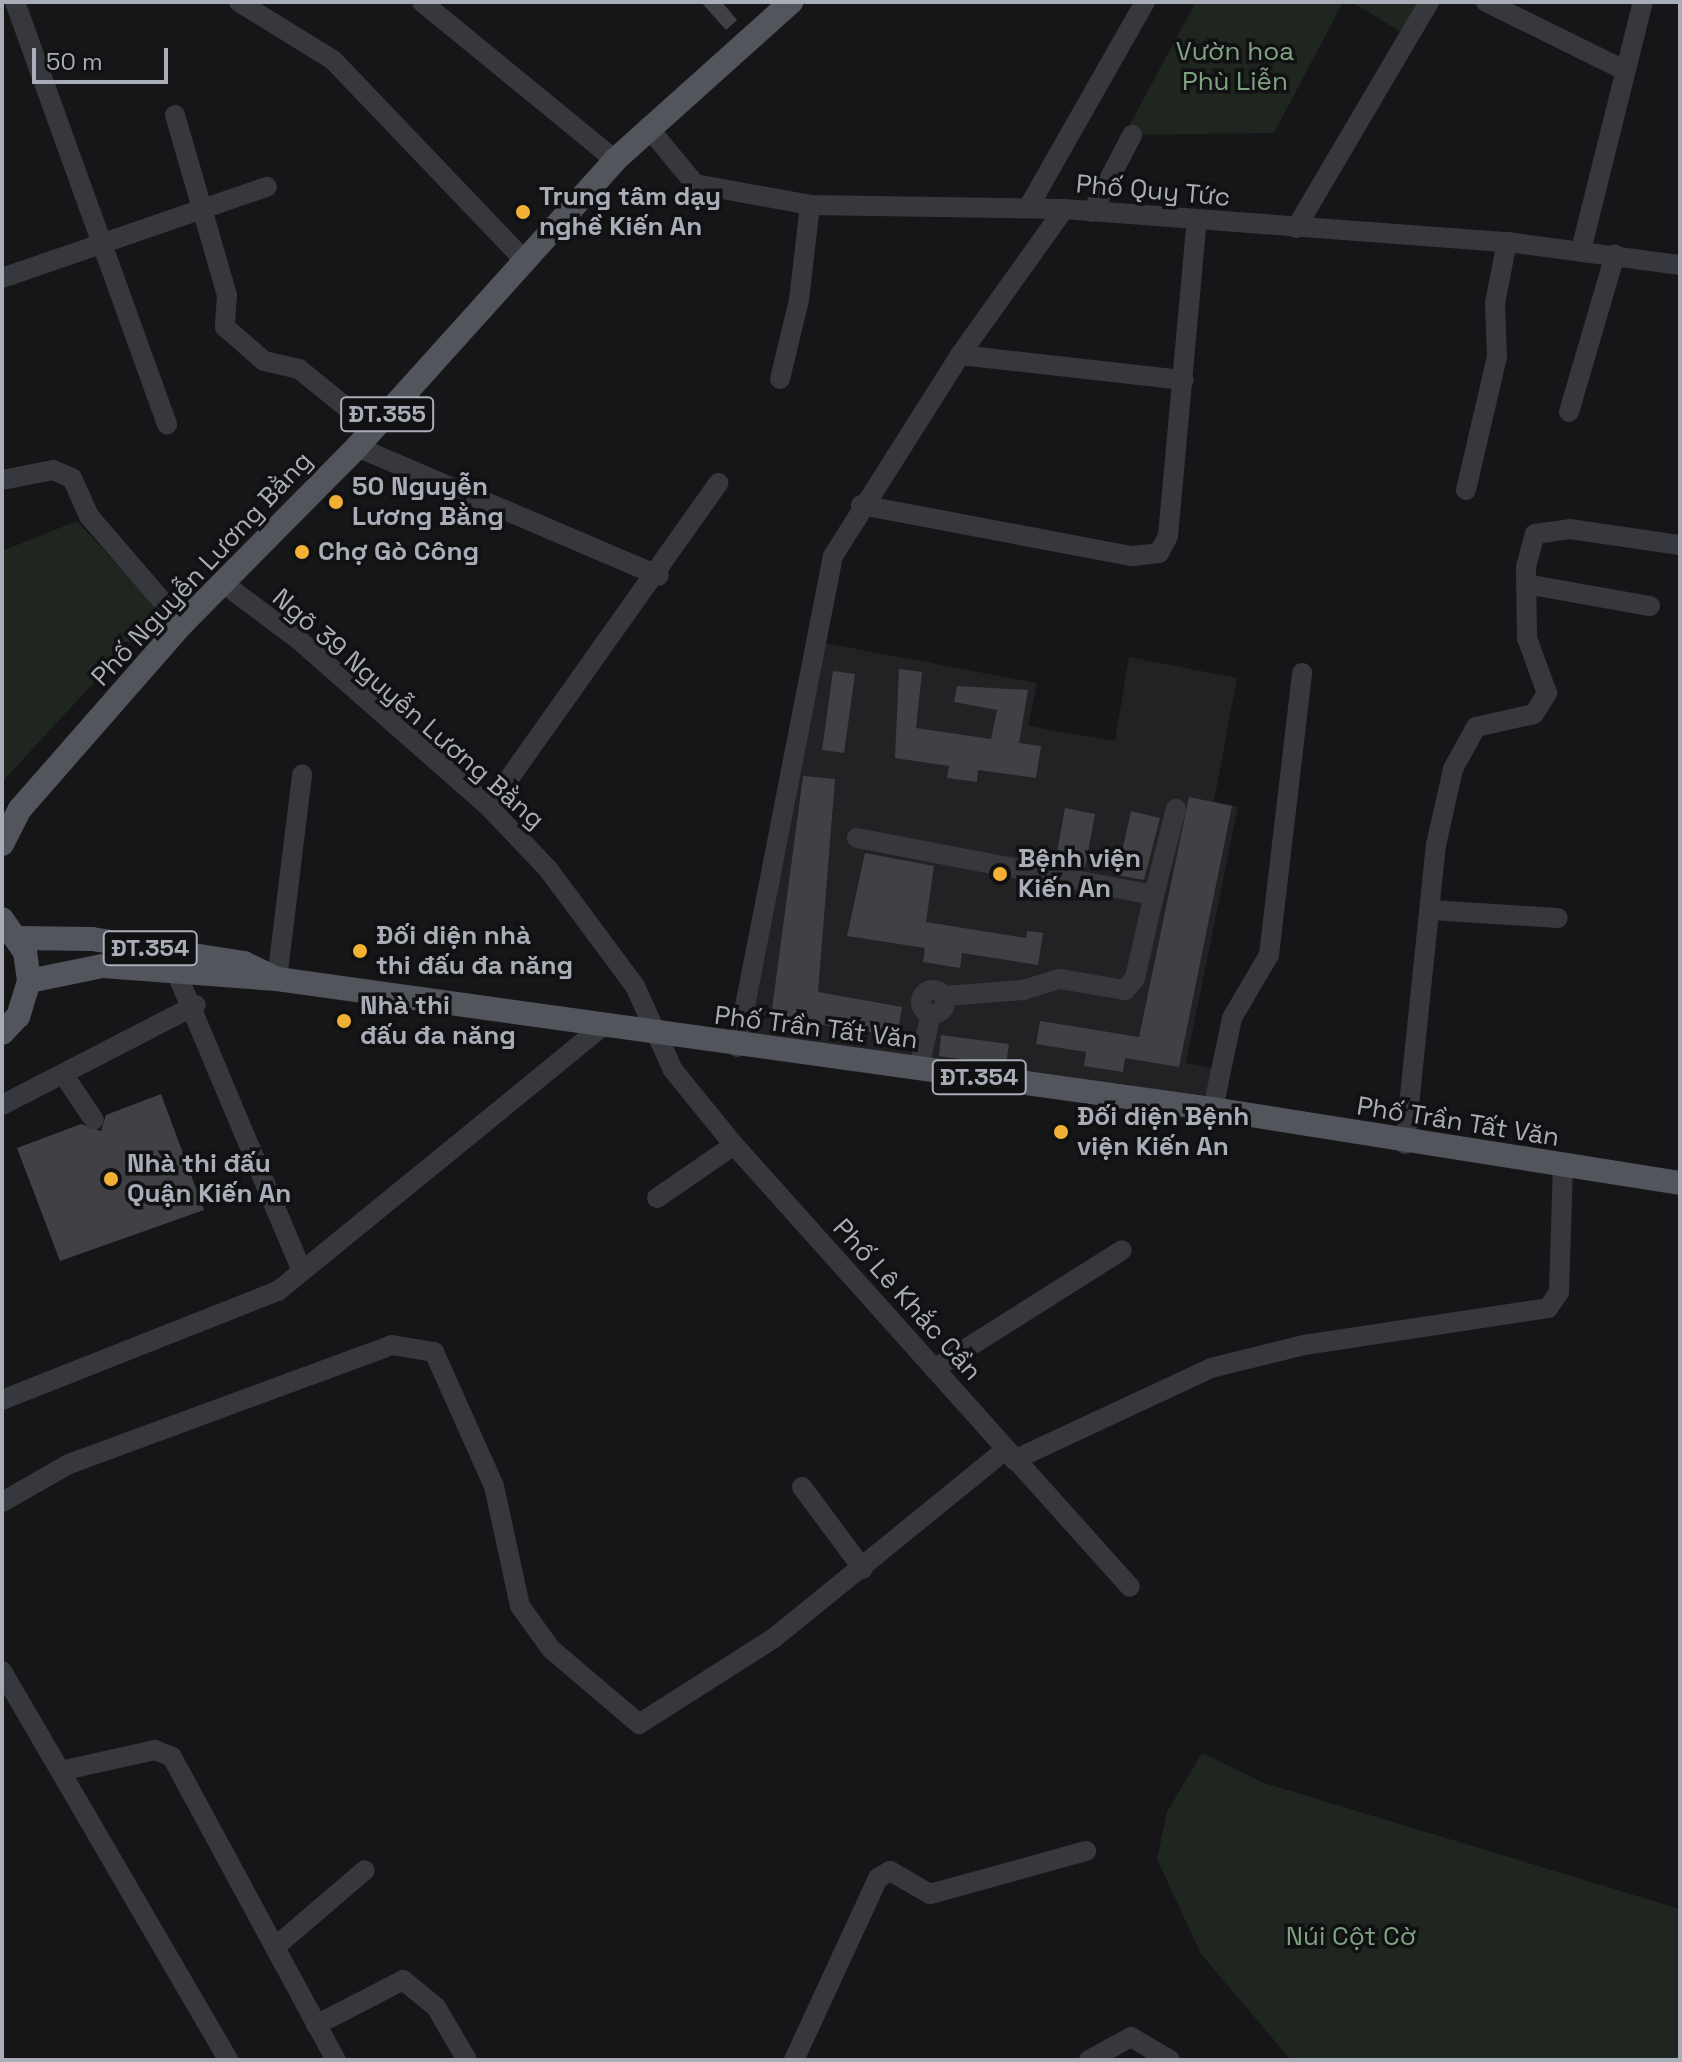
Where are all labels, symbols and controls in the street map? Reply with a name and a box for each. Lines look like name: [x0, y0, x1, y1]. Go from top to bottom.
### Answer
scale bar: [36, 32, 172, 82]
park label: Vườn hoa Phù Liễn: [1176, 36, 1294, 98]
text: 50 m: [46, 46, 103, 77]
street label: Phố Quy Tức: [1074, 169, 1232, 213]
place label: Trung tâm dạy nghề Kiến An: [539, 181, 721, 242]
marker: Trung tâm dạy nghề Kiến An: [514, 203, 532, 221]
road number: ĐT.355: [339, 394, 435, 434]
street label: Phố Nguyễn Lương Bằng: [85, 445, 319, 693]
place label: 50 Nguyễn Lương Bằng: [352, 471, 504, 532]
marker: 50 Nguyễn Lương Bằng: [327, 493, 345, 511]
place label: Chợ Gò Công: [318, 536, 479, 568]
marker: Chợ Gò Công: [293, 543, 311, 561]
street label: Ngõ 39 Nguyễn Lương Bằng: [266, 582, 550, 836]
place label: Bệnh viện Kiến An: [1018, 843, 1141, 904]
marker: Bệnh viện Kiến An: [989, 863, 1011, 885]
place label: Đối diện nhà thi đấu đa năng: [376, 920, 573, 982]
road number: ĐT.354: [102, 928, 198, 968]
marker: Đối diện nhà thi đấu đa năng: [351, 942, 369, 960]
place label: Nhà thi đấu đa năng: [360, 990, 516, 1052]
street label: Phố Trần Tất Văn: [712, 1000, 920, 1056]
marker: Nhà thi đấu đa năng: [335, 1012, 353, 1030]
road number: ĐT.354: [931, 1057, 1027, 1097]
street label: Phố Trần Tất Văn: [1354, 1090, 1562, 1154]
place label: Đối diện Bệnh viện Kiến An: [1077, 1101, 1249, 1162]
marker: Đối diện Bệnh viện Kiến An: [1052, 1123, 1070, 1141]
place label: Nhà thi đấu Quận Kiến An: [127, 1148, 292, 1210]
marker: Nhà thi đấu Quận Kiến An: [102, 1170, 120, 1188]
street label: Phố Lê Khắc Cần: [826, 1213, 988, 1387]
park label: Núi Cột Cờ: [1286, 1921, 1416, 1953]

